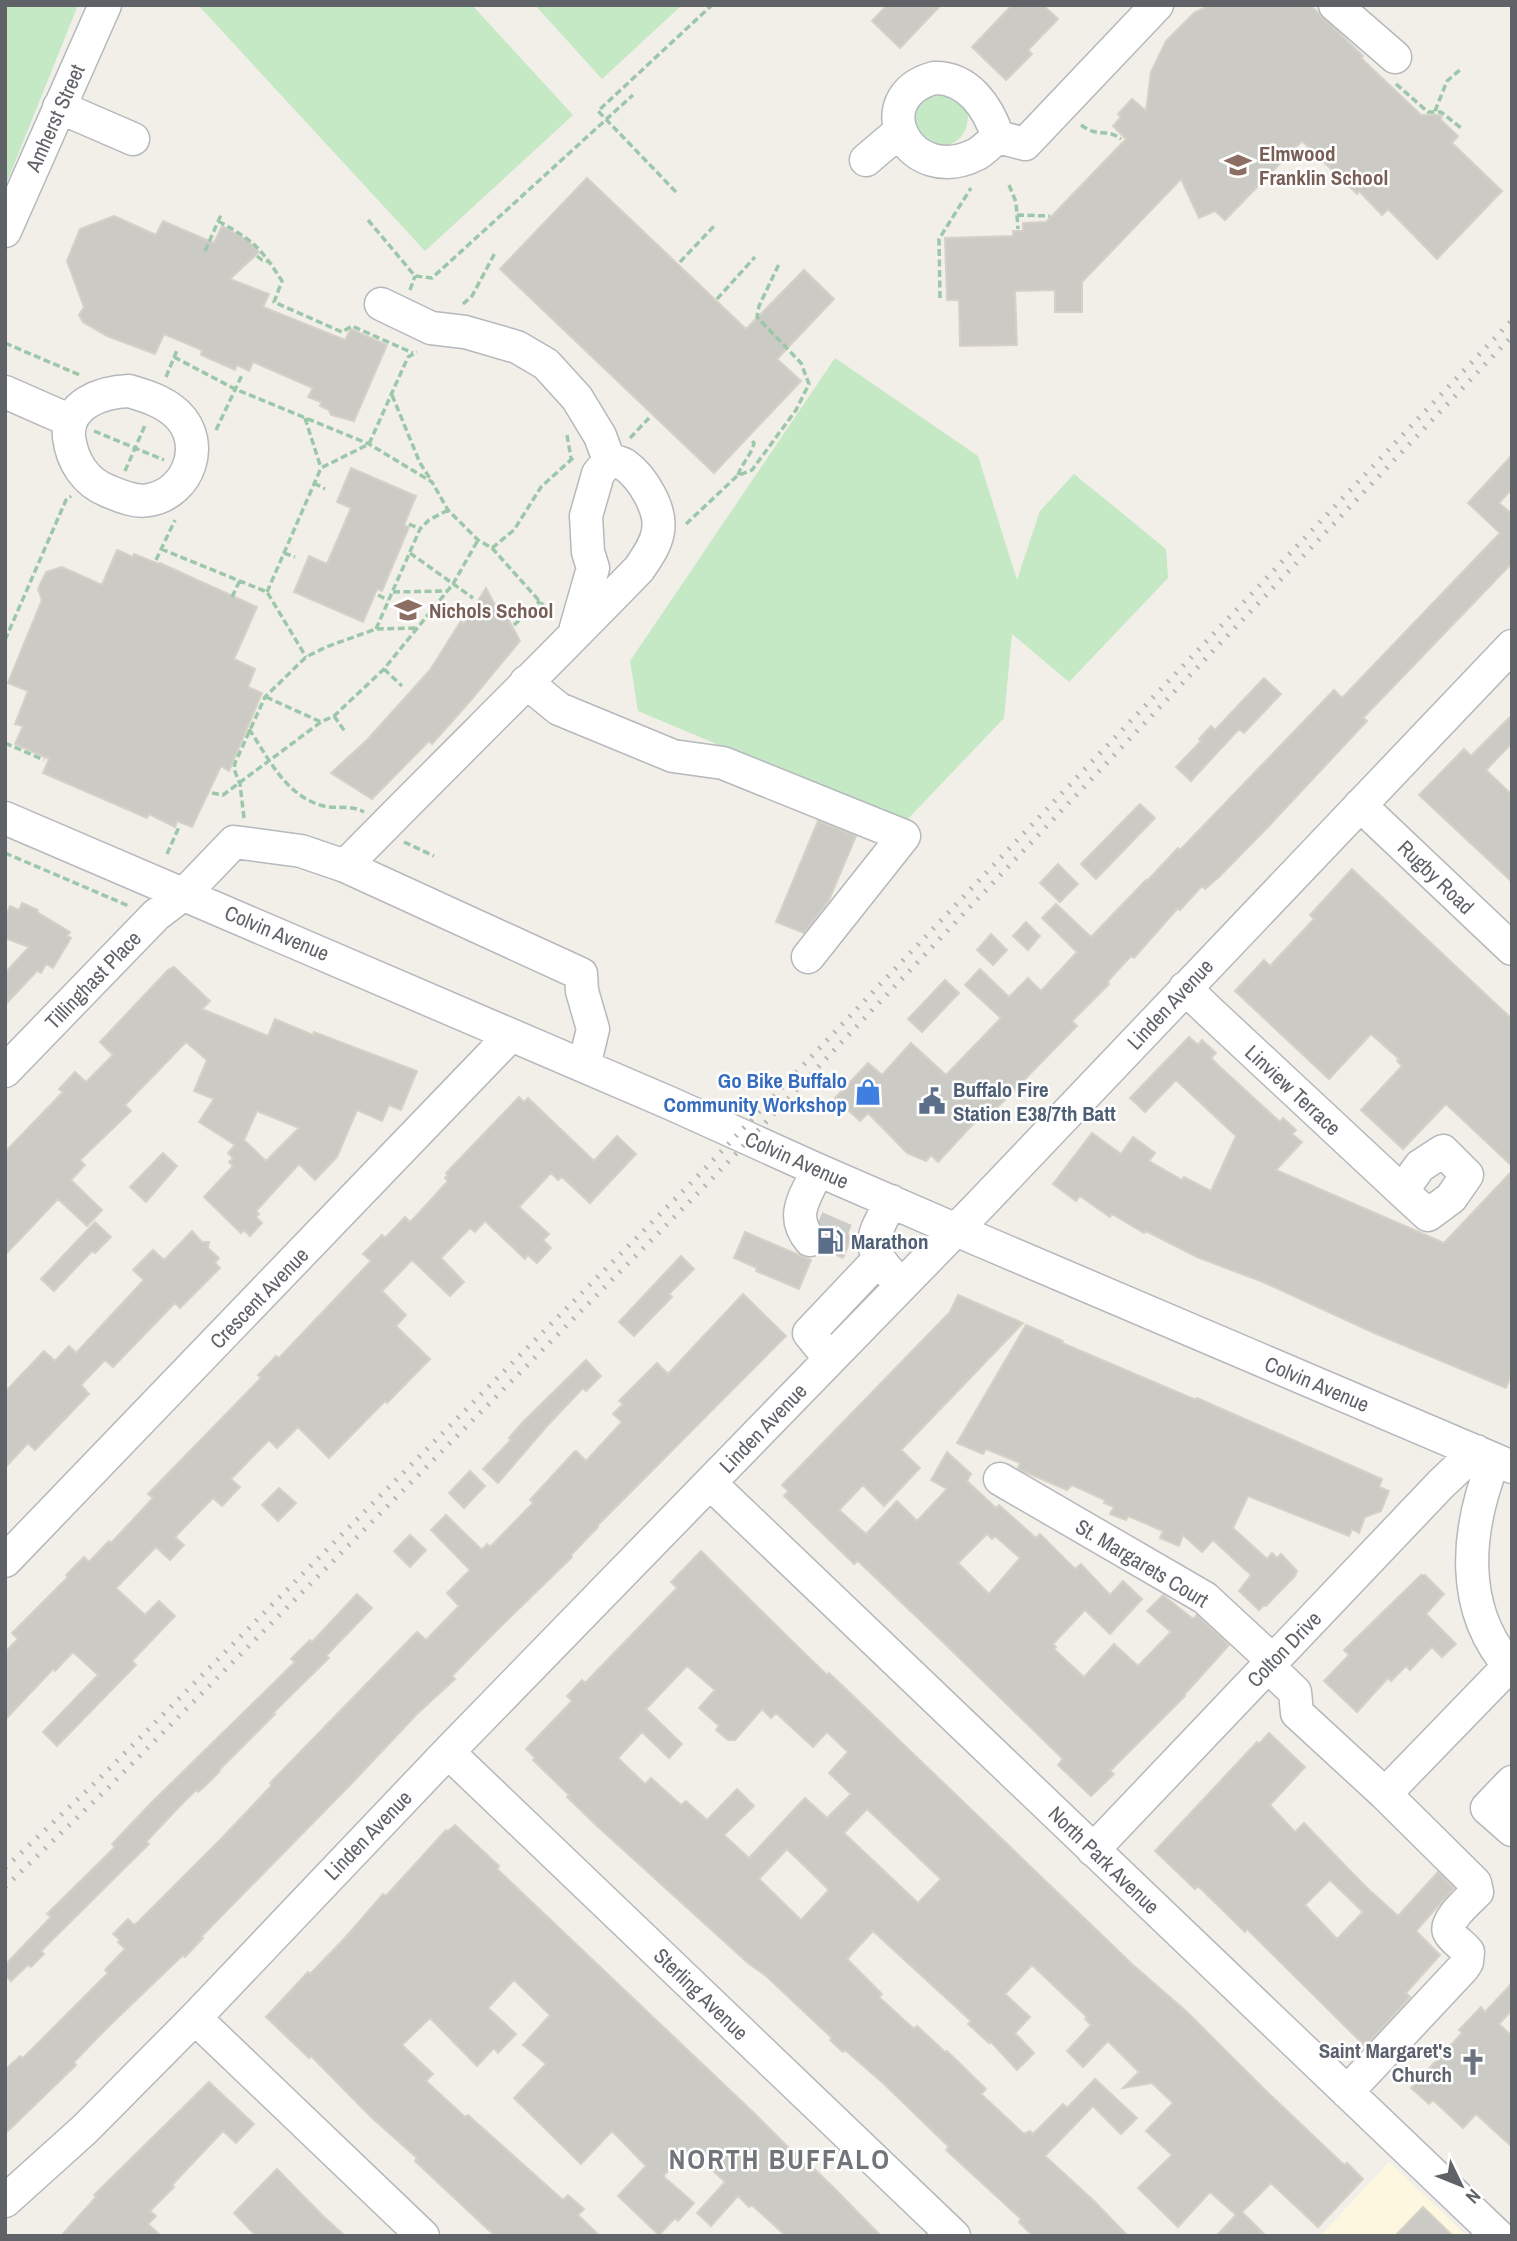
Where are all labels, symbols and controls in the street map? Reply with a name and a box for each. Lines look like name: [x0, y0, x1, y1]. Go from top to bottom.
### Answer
street label: Amherst Street: [18, 59, 92, 177]
place label: Elmwood Franklin School: [1259, 139, 1388, 192]
school or university icon: Elmwood Franklin School: [1223, 150, 1253, 180]
school or university icon: Nichols School: [393, 595, 423, 625]
place label: Nichols School: [429, 596, 553, 625]
street label: Rugby Road: [1392, 833, 1480, 921]
street label: Colvin Avenue: [220, 898, 334, 968]
street label: Tillinghast Place: [38, 924, 148, 1036]
street label: Linden Avenue: [1120, 952, 1220, 1056]
street label: Linview Terrace: [1239, 1038, 1347, 1142]
place label: Go Bike Buffalo Community Workshop: [664, 1066, 847, 1119]
place label: Buffalo Fire Station E38/7th Batt: [953, 1075, 1116, 1128]
shop icon: Go Bike Buffalo Community Workshop: [853, 1077, 883, 1107]
public building icon: Buffalo Fire Station E38/7th Batt: [917, 1086, 947, 1116]
street label: Colvin Avenue: [741, 1124, 853, 1196]
fuel station icon: Marathon: [815, 1226, 845, 1256]
place label: Marathon: [851, 1227, 929, 1256]
street label: Crescent Avenue: [203, 1241, 315, 1355]
street label: Colvin Avenue: [1260, 1349, 1374, 1419]
street label: Linden Avenue: [713, 1377, 813, 1479]
street label: St. Margarets Court: [1070, 1512, 1214, 1614]
street label: Colton Drive: [1240, 1605, 1328, 1693]
street label: Linden Avenue: [318, 1784, 418, 1886]
street label: North Park Avenue: [1042, 1799, 1166, 1921]
street label: Sterling Avenue: [647, 1941, 755, 2047]
place label: Saint Margaret's Church: [1319, 2036, 1452, 2089]
church icon: Saint Margaret's Church: [1458, 2047, 1488, 2077]
district label: NORTH BUFFALO: [669, 2140, 891, 2178]
north arrow: [1426, 2150, 1496, 2220]
text: N: [1460, 2184, 1487, 2210]

